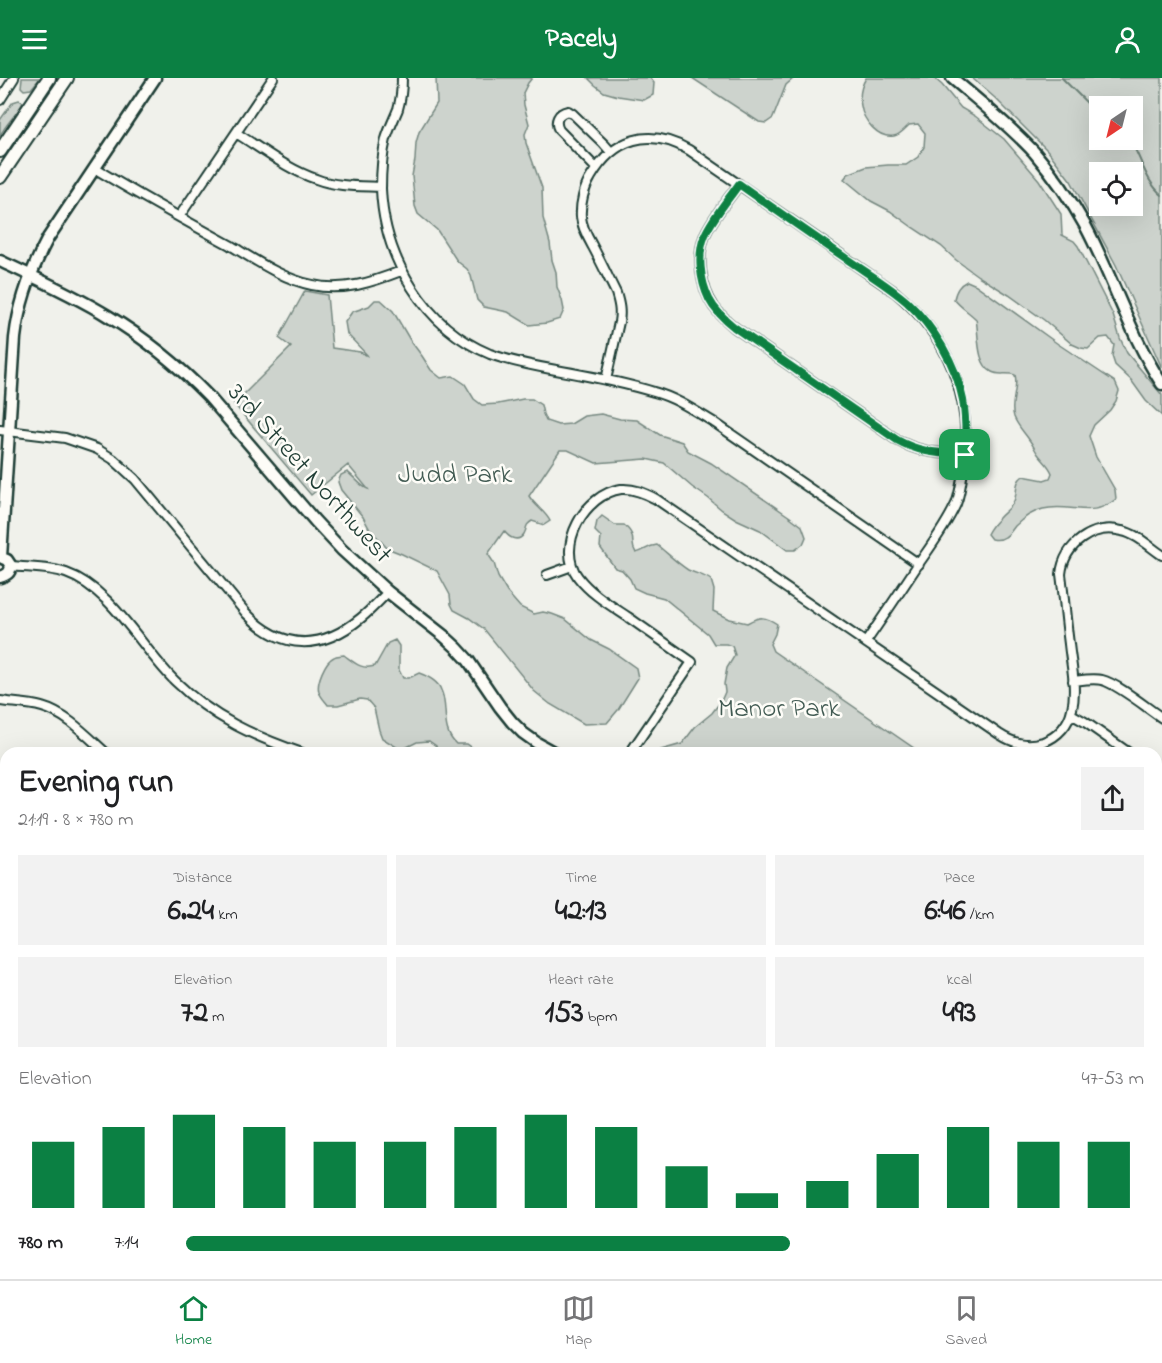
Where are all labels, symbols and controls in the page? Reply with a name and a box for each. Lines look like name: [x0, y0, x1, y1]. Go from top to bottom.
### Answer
text: Pacely: [545, 20, 617, 59]
icon: menu: [18, 23, 51, 56]
icon: person: [1111, 23, 1144, 56]
north arrow: [1089, 96, 1143, 150]
map controls: [1089, 96, 1143, 216]
button: locate: [1089, 162, 1143, 216]
street label: 3rd Street Northwest: [217, 375, 401, 573]
pin: [939, 429, 990, 480]
icon: arrive: [948, 438, 981, 471]
park label: Judd Park: [398, 456, 512, 495]
park label: Manor Park: [718, 690, 840, 729]
text: Evening run: [18, 759, 173, 807]
button: share: [1081, 767, 1144, 830]
text: 21:19 · 8 × 780 m: [18, 806, 134, 835]
text: Distance: [173, 866, 232, 890]
text: Time: [565, 866, 597, 890]
text: Pace: [944, 866, 975, 890]
text: 6.24: [168, 890, 214, 934]
text: 42:13: [555, 890, 607, 934]
text: 6:46: [924, 890, 966, 934]
text: km: [214, 903, 238, 927]
text: /km: [966, 903, 994, 927]
text: Elevation: [173, 968, 232, 992]
text: Heart rate: [548, 968, 614, 992]
text: kcal: [947, 968, 972, 992]
text: 72: [181, 992, 208, 1036]
text: 153: [545, 992, 584, 1036]
text: 493: [942, 992, 976, 1036]
text: m: [208, 1005, 225, 1029]
text: bpm: [584, 1005, 617, 1029]
text: Elevation: [18, 1065, 92, 1094]
text: 47–53 m: [1082, 1065, 1144, 1094]
text: 780 m: [18, 1229, 63, 1258]
text: 7:14: [114, 1229, 139, 1258]
tab: Home: [175, 1292, 212, 1352]
tab: Map: [562, 1292, 595, 1352]
tab: Saved: [945, 1292, 987, 1352]

